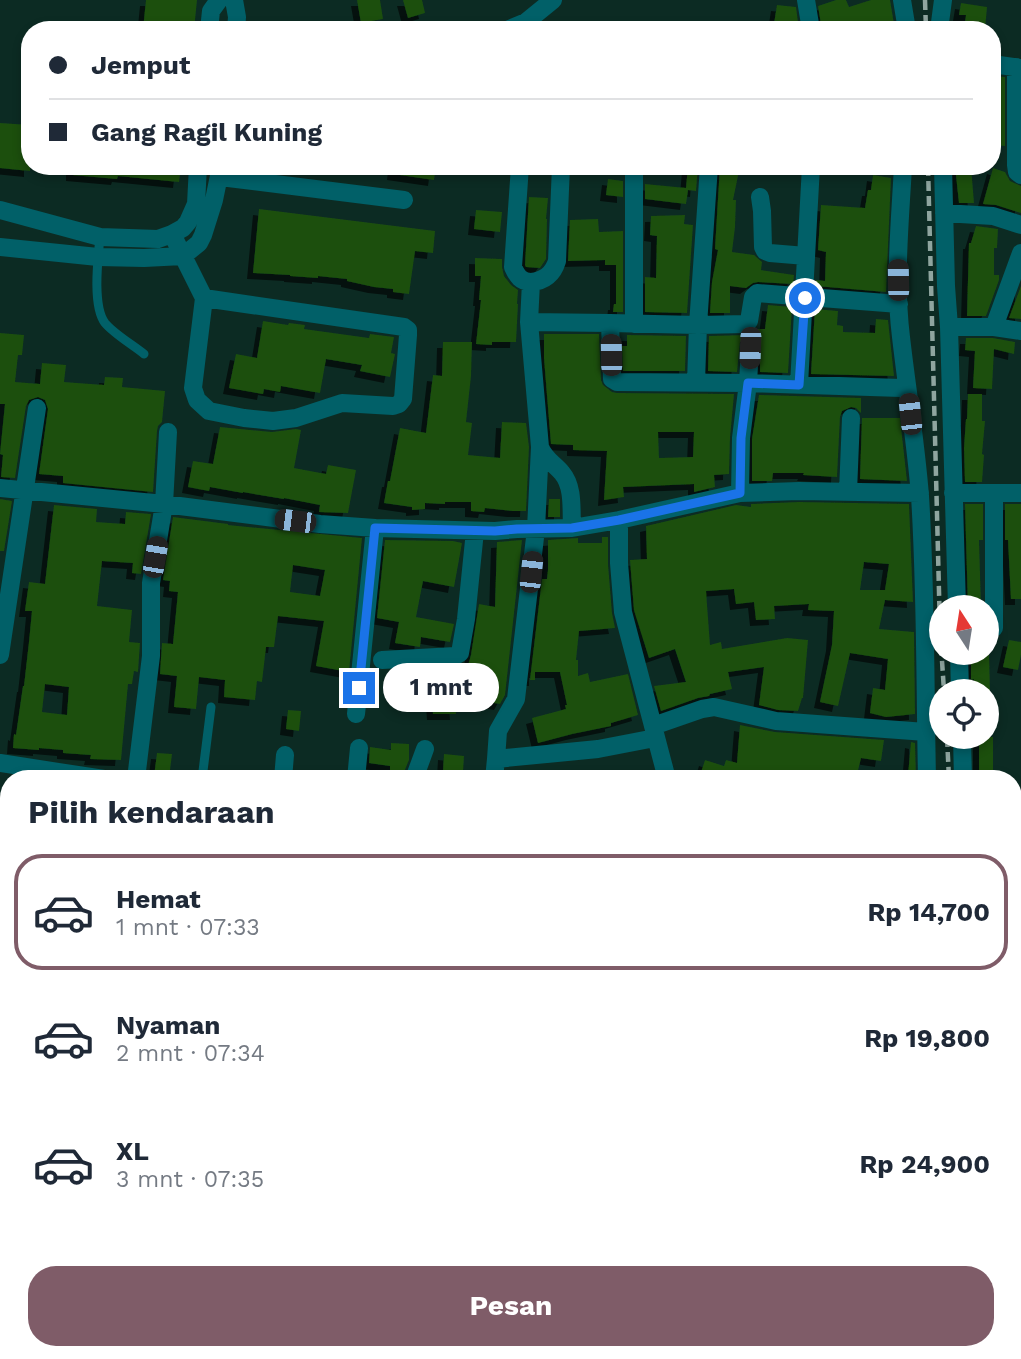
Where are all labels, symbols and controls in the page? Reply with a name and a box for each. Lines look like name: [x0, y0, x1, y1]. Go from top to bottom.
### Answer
text: Jemput: [91, 50, 190, 80]
text: Gang Ragil Kuning: [91, 117, 322, 147]
car: [888, 259, 909, 301]
route start: [789, 282, 821, 314]
car: [739, 327, 762, 369]
car: [601, 334, 622, 376]
car: [898, 392, 923, 436]
car: [273, 508, 318, 534]
car: [142, 534, 169, 580]
car: [519, 550, 544, 594]
north arrow: [929, 595, 999, 665]
map controls: [929, 595, 999, 749]
callout: 1 mnt: [384, 664, 499, 712]
route end: [343, 672, 375, 704]
text: 1 mnt: [410, 674, 472, 701]
button: locate: [929, 679, 999, 749]
text: Pilih kendaraan: [28, 793, 275, 831]
icon: car: [32, 881, 95, 944]
text: Hemat: [116, 884, 201, 914]
text: Rp 14,700: [867, 897, 990, 927]
text: 1 mnt · 07:33: [116, 914, 260, 941]
icon: car: [32, 1007, 95, 1070]
text: Nyaman: [116, 1010, 220, 1040]
text: Rp 19,800: [864, 1023, 990, 1053]
text: 2 mnt · 07:34: [116, 1040, 265, 1067]
icon: car: [32, 1133, 95, 1196]
text: XL: [116, 1136, 149, 1166]
text: Rp 24,900: [859, 1149, 990, 1179]
text: 3 mnt · 07:35: [116, 1166, 264, 1193]
button: Pesan: [28, 1266, 994, 1346]

